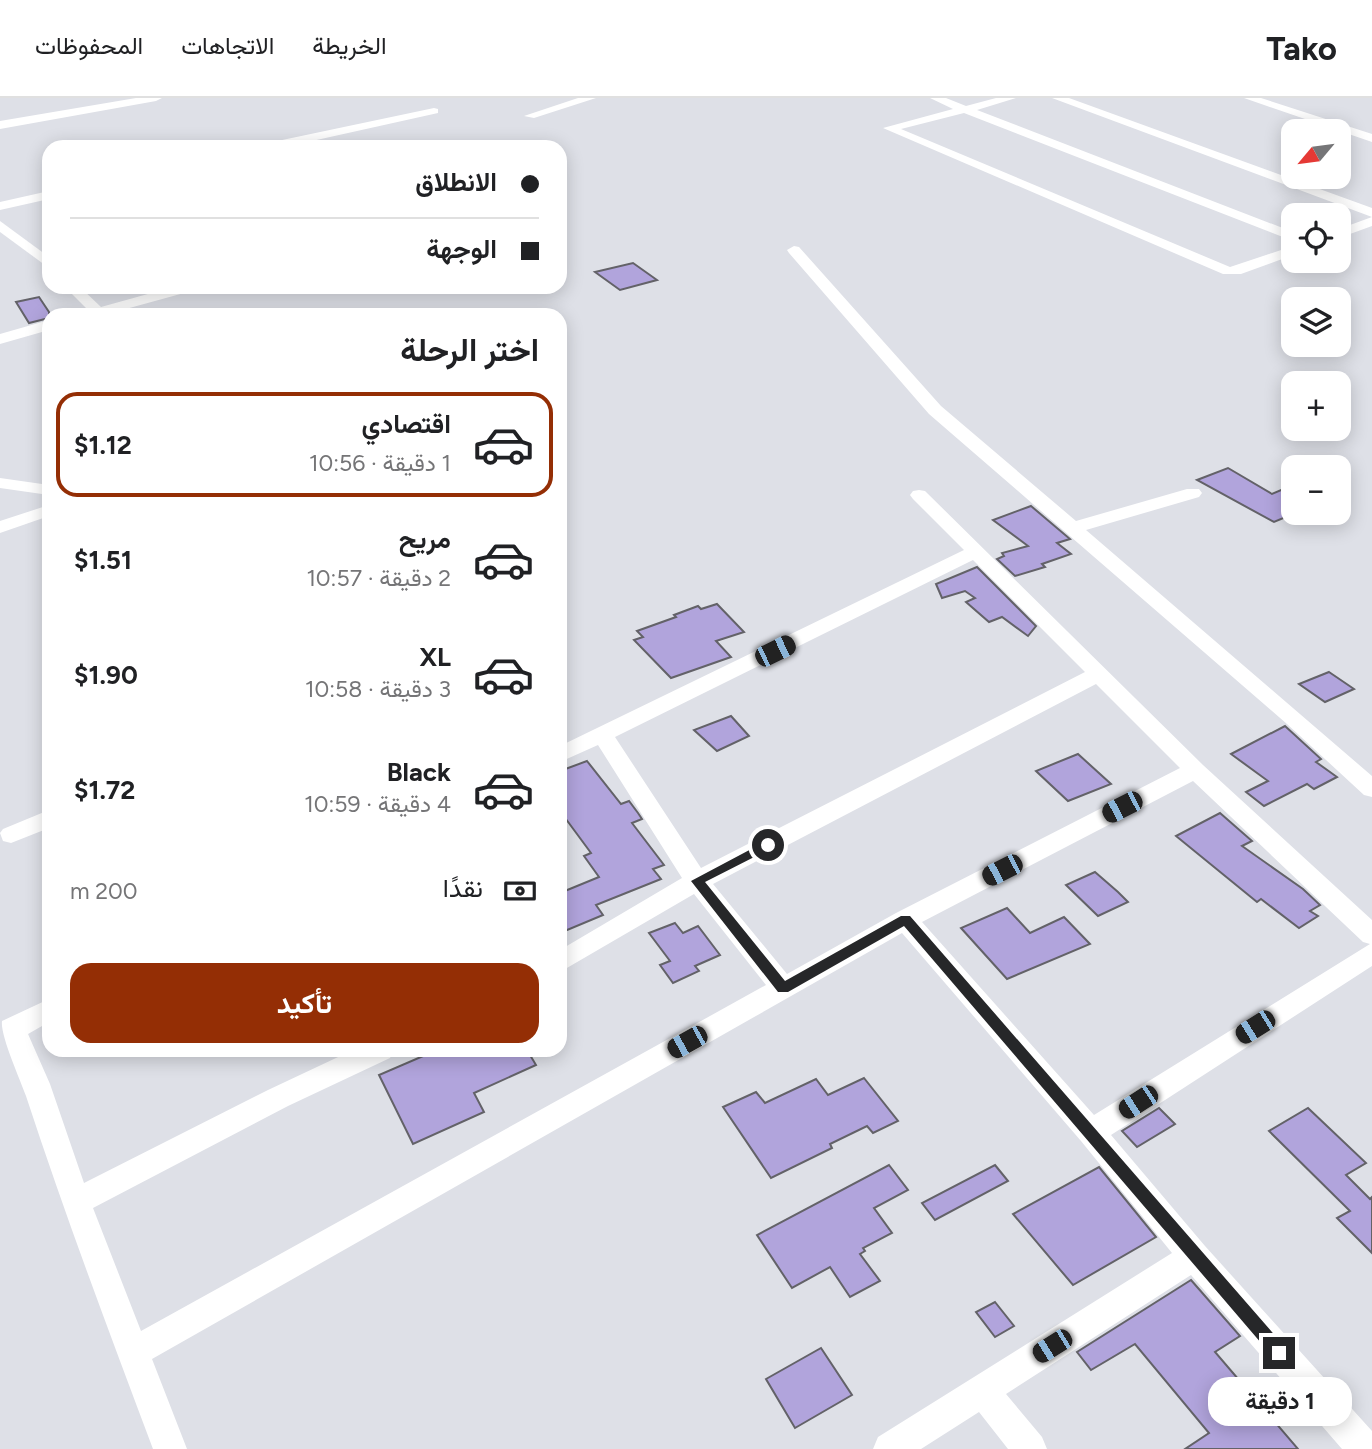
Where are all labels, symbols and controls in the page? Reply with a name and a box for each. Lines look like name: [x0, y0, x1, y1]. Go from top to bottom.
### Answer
text: Tako: [1266, 29, 1337, 68]
text: المحفوظات: [35, 31, 143, 60]
text: الاتجاهات: [181, 31, 274, 60]
text: الخريطة: [312, 31, 387, 60]
north arrow: [1281, 119, 1351, 189]
map controls: [1281, 119, 1351, 525]
text: الانطلاق: [415, 166, 497, 198]
button: locate: [1281, 203, 1351, 273]
text: الوجهة: [426, 233, 497, 265]
button: layers: [1281, 287, 1351, 357]
text: اختر الرحلة: [400, 331, 539, 369]
button: +: [1281, 371, 1351, 441]
text: اقتصادي: [362, 408, 451, 440]
icon: car: [472, 413, 535, 476]
text: $1.12: [74, 429, 132, 461]
text: 1 دقيقة · 10:56: [309, 449, 451, 477]
button: −: [1281, 455, 1351, 525]
text: مريح: [399, 523, 451, 555]
icon: car: [472, 528, 535, 591]
text: $1.51: [74, 544, 132, 576]
text: 2 دقيقة · 10:57: [306, 564, 451, 592]
car: [752, 632, 799, 670]
text: XL: [419, 641, 451, 673]
icon: car: [472, 643, 535, 706]
text: $1.90: [74, 659, 138, 691]
text: 3 دقيقة · 10:58: [305, 675, 451, 703]
text: Black: [387, 756, 451, 788]
icon: car: [472, 758, 535, 821]
text: $1.72: [74, 774, 135, 806]
car: [1099, 788, 1146, 826]
text: 4 دقيقة · 10:59: [304, 790, 451, 818]
route start: [752, 829, 784, 861]
car: [979, 851, 1026, 889]
text: نقدًا: [443, 872, 483, 904]
icon: cash: [501, 872, 539, 910]
text: 200 m: [70, 877, 138, 905]
button: تأكيد: [70, 963, 539, 1043]
car: [1232, 1007, 1279, 1047]
car: [664, 1023, 711, 1061]
car: [1115, 1082, 1162, 1122]
car: [1029, 1326, 1076, 1366]
route end: [1263, 1337, 1295, 1369]
callout: 1 دقيقة: [1207, 1378, 1351, 1426]
text: 1 دقيقة: [1245, 1387, 1315, 1415]

